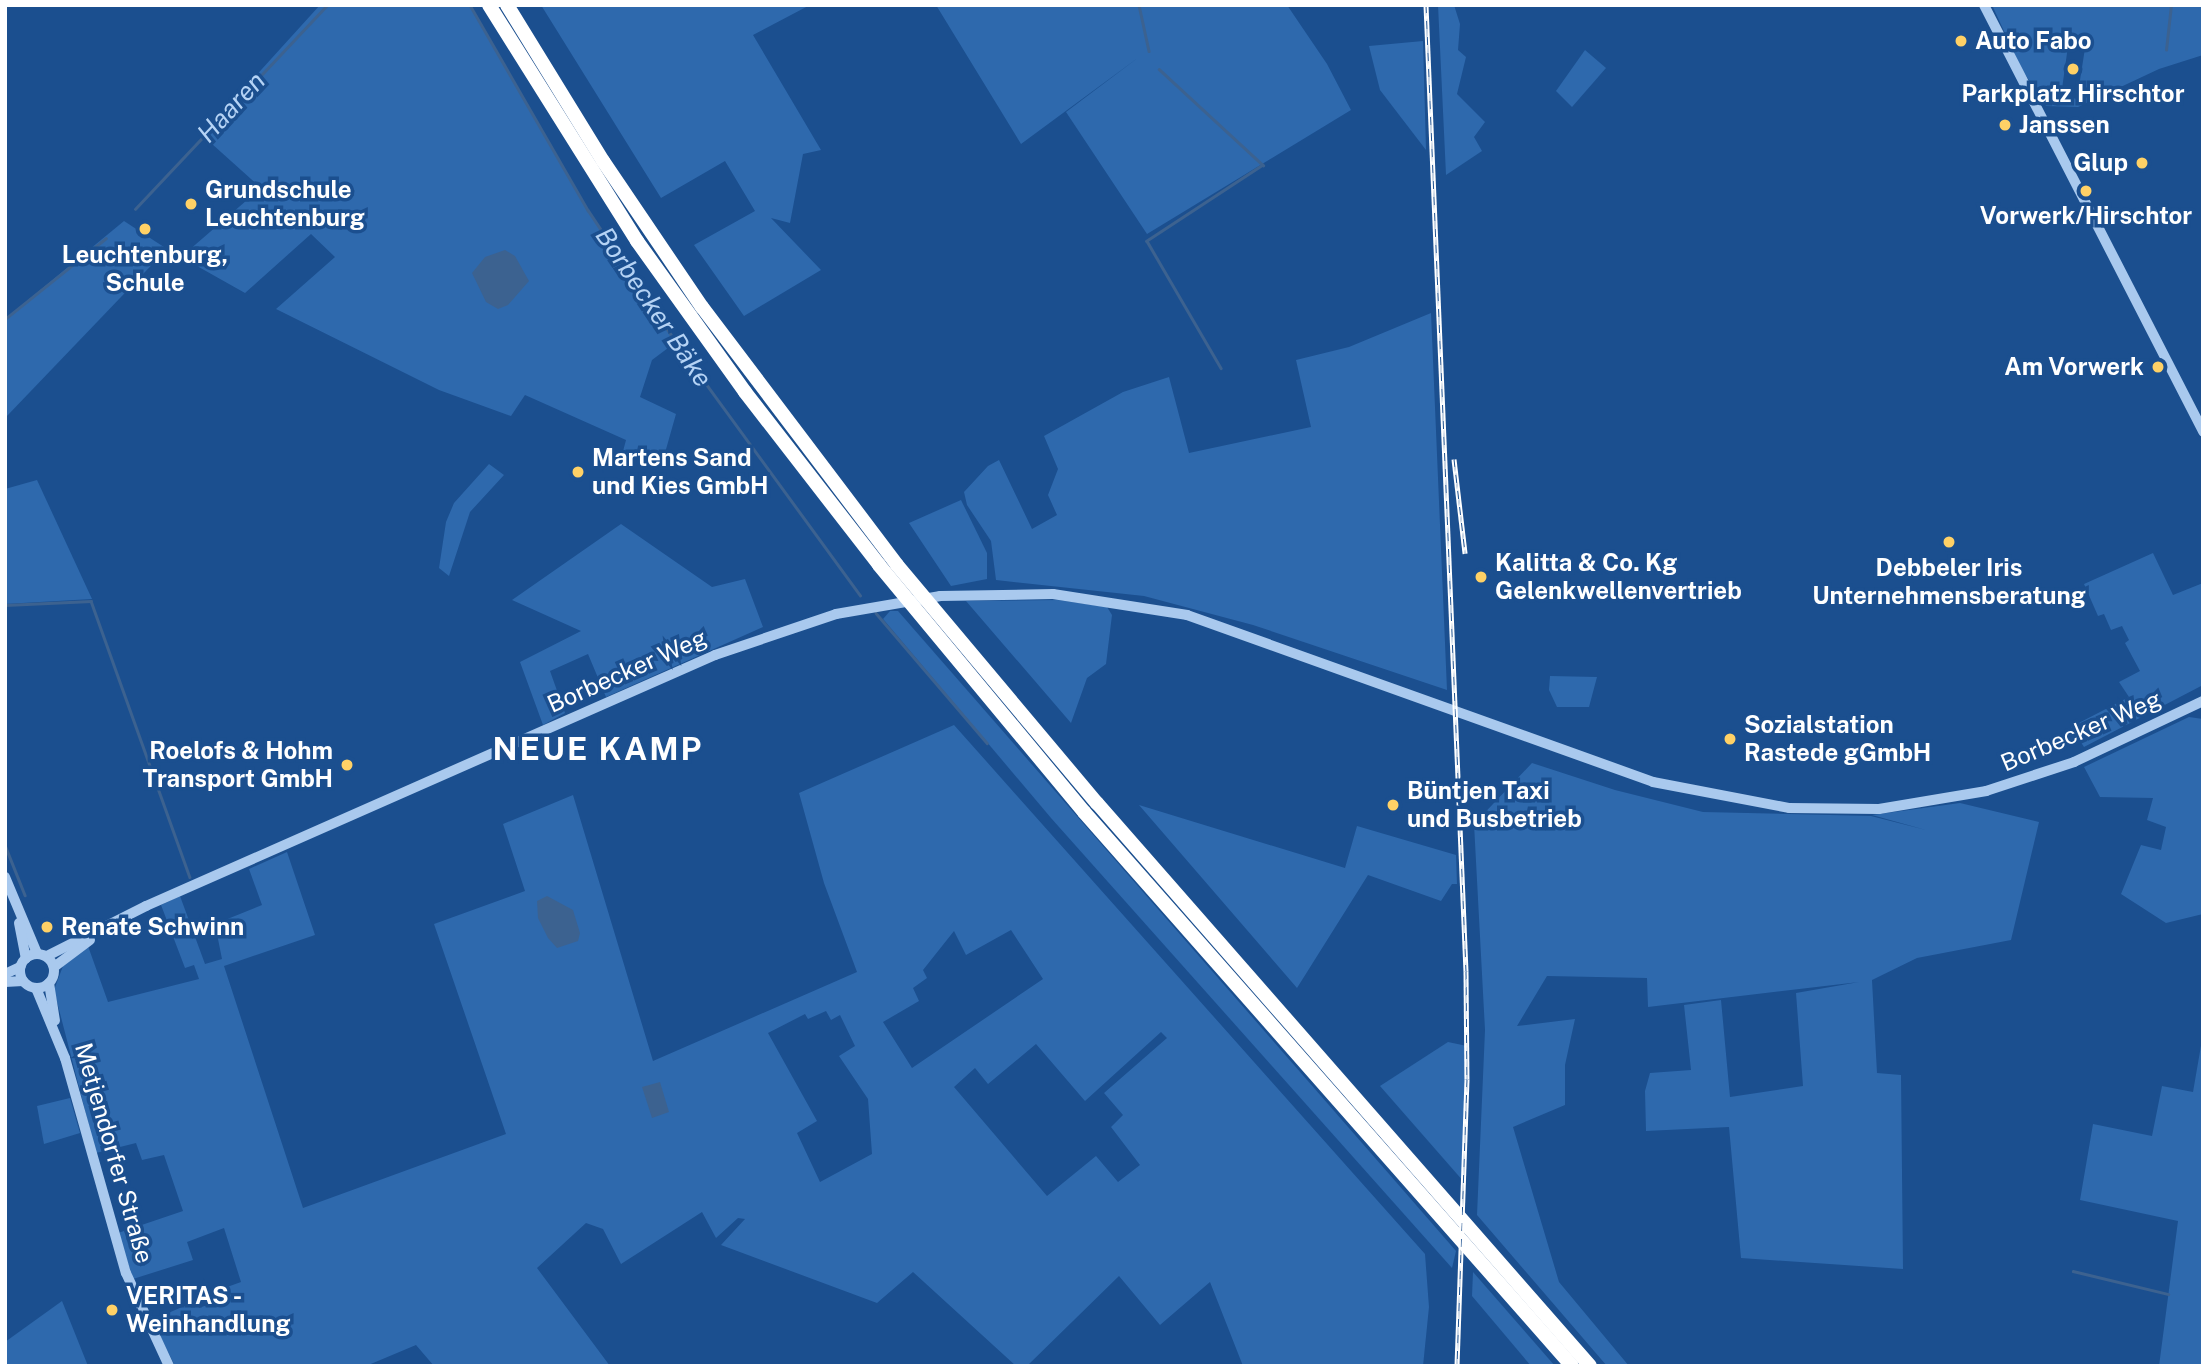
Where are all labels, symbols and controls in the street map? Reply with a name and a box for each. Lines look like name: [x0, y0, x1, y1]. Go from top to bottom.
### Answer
place label: Auto Fabo: [1975, 27, 2092, 55]
marker: Auto Fabo: [1953, 33, 1969, 49]
marker: Parkplatz Hirschtor: [2065, 61, 2081, 77]
water label: Haaren: [191, 65, 271, 149]
place label: Parkplatz Hirschtor: [1961, 80, 2185, 108]
place label: Janssen: [2019, 111, 2110, 139]
marker: Janssen: [1997, 117, 2013, 133]
place label: Glup: [2073, 149, 2128, 177]
marker: Glup: [2134, 155, 2150, 171]
place label: Grundschule Leuchtenburg: [205, 176, 365, 232]
marker: Vorwerk/Hirschtor: [2078, 183, 2094, 199]
marker: Grundschule Leuchtenburg: [183, 196, 199, 212]
place label: Vorwerk/Hirschtor: [1980, 202, 2192, 230]
marker: Leuchtenburg, Schule: [137, 221, 153, 237]
water label: Borbecker Bäke: [589, 221, 719, 393]
place label: Leuchtenburg, Schule: [62, 241, 228, 297]
place label: Am Vorwerk: [2004, 353, 2144, 381]
marker: Am Vorwerk: [2150, 359, 2166, 375]
place label: Martens Sand und Kies GmbH: [592, 444, 769, 500]
marker: Martens Sand und Kies GmbH: [570, 464, 586, 480]
marker: Debbeler Iris Unternehmensberatung: [1941, 534, 1957, 550]
place label: Kalitta & Co. Kg Gelenkwellenvertrieb: [1495, 549, 1742, 605]
place label: Debbeler Iris Unternehmensberatung: [1812, 554, 2086, 610]
marker: Kalitta & Co. Kg Gelenkwellenvertrieb: [1473, 569, 1489, 585]
street label: Borbecker Weg: [543, 623, 711, 719]
street label: Borbecker Weg: [1996, 684, 2166, 778]
place label: Sozialstation Rastede gGmbH: [1744, 711, 1931, 767]
district label: NEUE KAMP: [494, 730, 702, 768]
marker: Sozialstation Rastede gGmbH: [1722, 731, 1738, 747]
place label: Roelofs & Hohm Transport GmbH: [143, 737, 333, 793]
marker: Roelofs & Hohm Transport GmbH: [339, 757, 355, 773]
place label: Büntjen Taxi und Busbetrieb: [1407, 777, 1582, 833]
marker: Büntjen Taxi und Busbetrieb: [1385, 797, 1401, 813]
place label: Renate Schwinn: [61, 913, 244, 941]
marker: Renate Schwinn: [39, 919, 55, 935]
street label: Metjendorfer Straße: [69, 1039, 159, 1267]
place label: VERITAS - Weinhandlung: [126, 1282, 290, 1338]
marker: VERITAS - Weinhandlung: [104, 1302, 120, 1318]

